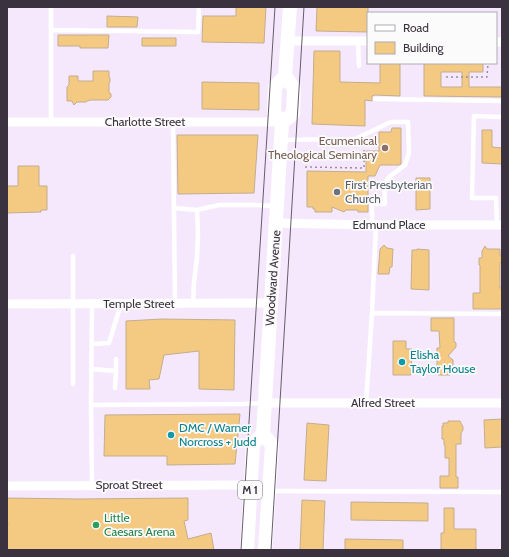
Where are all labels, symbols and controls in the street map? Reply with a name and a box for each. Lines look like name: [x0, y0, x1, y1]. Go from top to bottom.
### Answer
legend: [367, 12, 497, 64]
text: Road: [403, 20, 429, 35]
text: Building: [403, 40, 445, 55]
street label: Charlotte Street: [105, 114, 185, 129]
place label: Ecumenical Theological Seminary: [268, 133, 377, 162]
marker: Ecumenical Theological Seminary: [380, 143, 390, 153]
place label: First Presbyterian Church: [345, 177, 433, 206]
marker: First Presbyterian Church: [332, 187, 342, 197]
street label: Edmund Place: [353, 217, 425, 232]
street label: Woodward Avenue: [262, 229, 283, 326]
street label: Temple Street: [103, 296, 175, 311]
place label: Elisha Taylor House: [410, 347, 475, 376]
marker: Elisha Taylor House: [397, 357, 407, 367]
street label: Alfred Street: [351, 395, 415, 410]
place label: DMC / Warner Norcross + Judd: [179, 420, 256, 449]
marker: DMC / Warner Norcross + Judd: [166, 430, 176, 440]
street label: Sproat Street: [95, 477, 163, 492]
road number: M 1: [238, 481, 262, 499]
place label: Little Caesars Arena: [104, 510, 175, 539]
marker: Little Caesars Arena: [91, 520, 101, 530]

